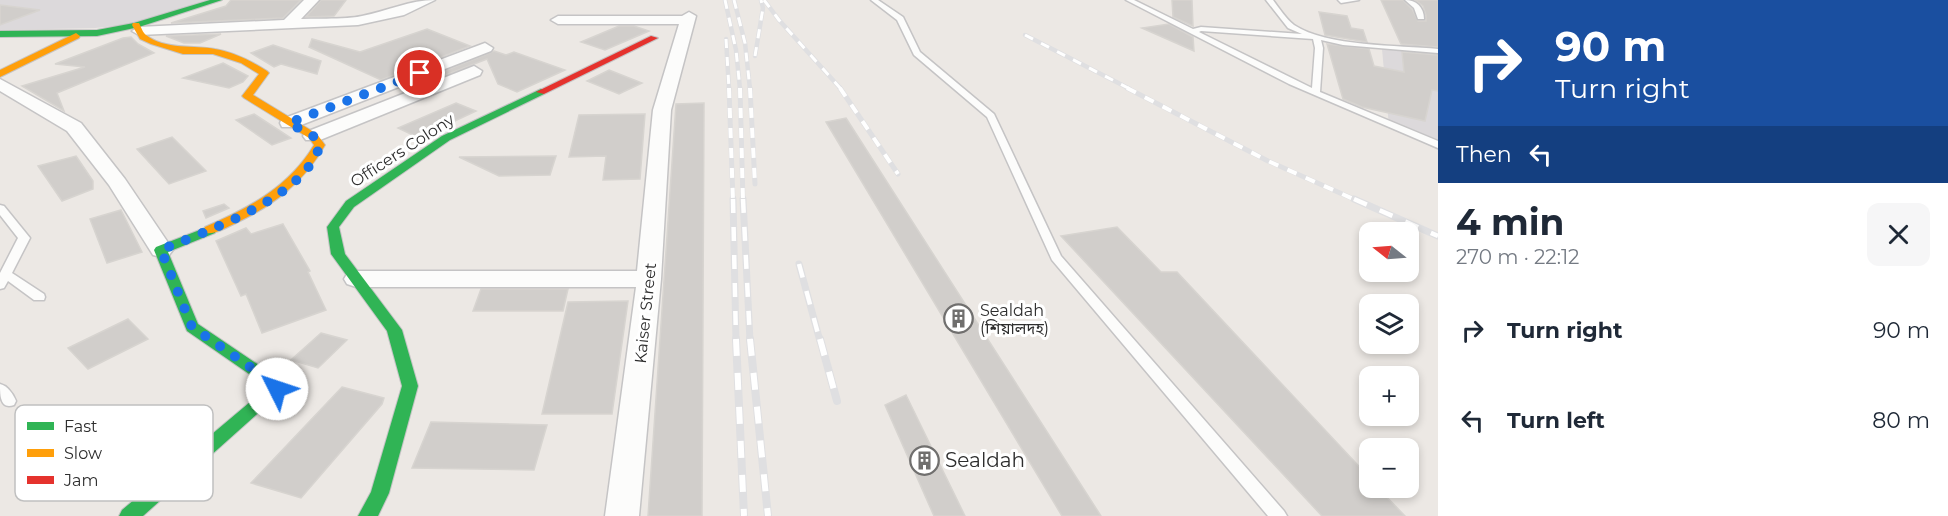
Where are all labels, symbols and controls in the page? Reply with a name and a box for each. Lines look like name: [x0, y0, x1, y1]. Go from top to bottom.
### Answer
text: 90 m: [1555, 20, 1666, 72]
icon: right: [1456, 24, 1534, 102]
pin: [394, 47, 445, 98]
icon: arrive: [403, 56, 436, 89]
text: Turn right: [1555, 72, 1690, 105]
street label: Officers Colony: [347, 110, 458, 191]
icon: left: [1524, 138, 1557, 171]
text: Then: [1456, 141, 1512, 168]
text: 4 min: [1456, 200, 1564, 244]
button: close: [1867, 203, 1930, 266]
north arrow: [1359, 222, 1419, 282]
map controls: [1359, 222, 1419, 498]
text: 270 m · 22:12: [1456, 245, 1579, 269]
street label: Kaiser Street: [631, 261, 660, 364]
button: layers: [1359, 294, 1419, 354]
place label: Sealdah (শিয়ালদহ): [980, 301, 1049, 338]
building icon: Sealdah (শিয়ালদহ): [943, 303, 975, 335]
icon: right: [1456, 314, 1489, 347]
text: Turn right: [1507, 317, 1622, 344]
text: 90 m: [1873, 317, 1930, 344]
position arrow: [245, 357, 309, 421]
button: +: [1359, 366, 1419, 426]
icon: left: [1456, 404, 1489, 437]
legend: [15, 405, 213, 501]
text: Turn left: [1507, 407, 1605, 434]
text: 80 m: [1872, 407, 1930, 434]
text: Fast: [64, 417, 98, 436]
button: −: [1359, 438, 1419, 498]
text: Slow: [64, 444, 102, 463]
building icon: Sealdah: [908, 444, 940, 476]
place label: Sealdah: [945, 448, 1025, 472]
text: Jam: [63, 471, 98, 490]

